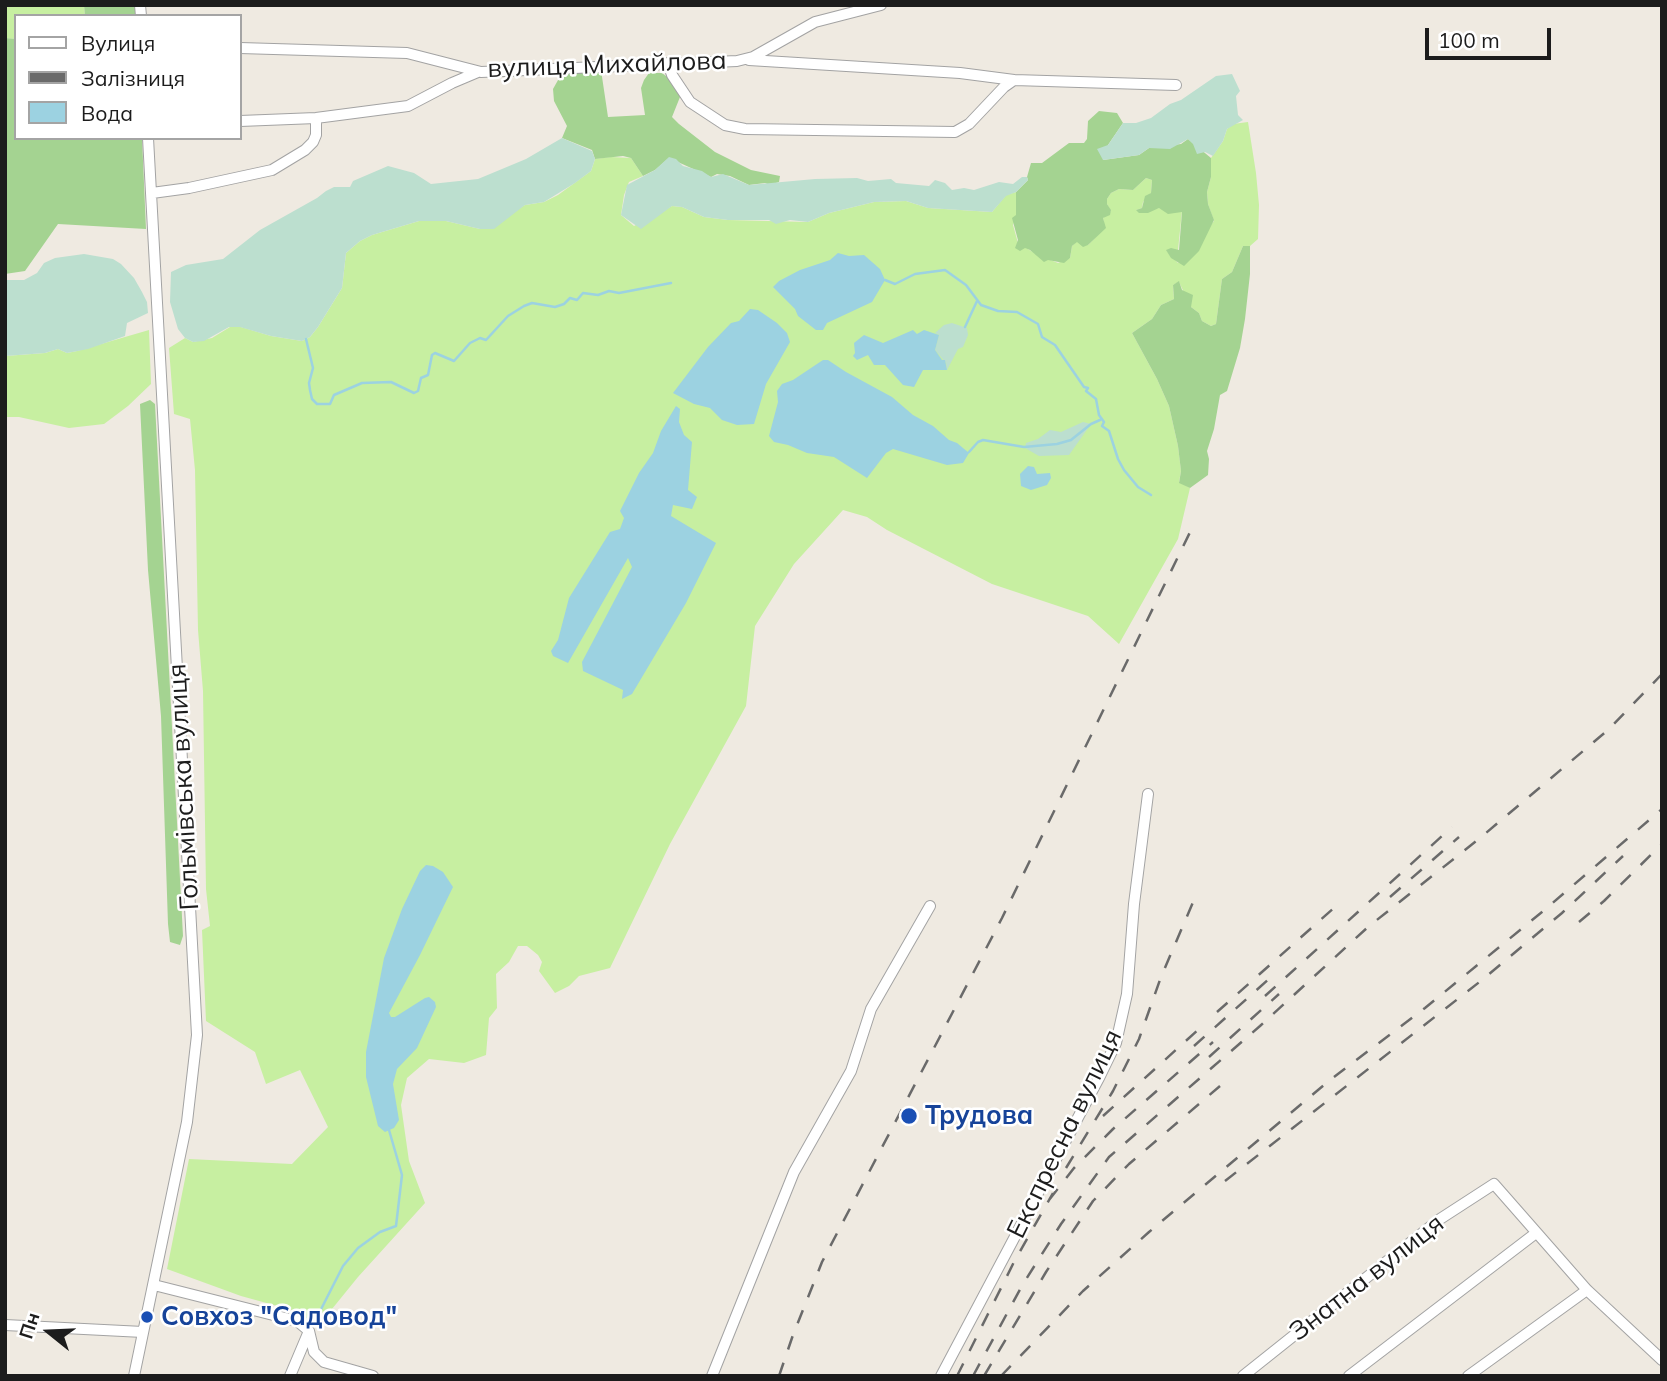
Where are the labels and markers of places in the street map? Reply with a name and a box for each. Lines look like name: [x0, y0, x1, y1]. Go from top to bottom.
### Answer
place label: Трудова: [925, 1100, 1033, 1132]
marker: Трудова: [899, 1106, 919, 1126]
place label: Совхоз "Садовод": [161, 1301, 397, 1333]
marker: Совхоз "Садовод": [139, 1309, 155, 1325]

